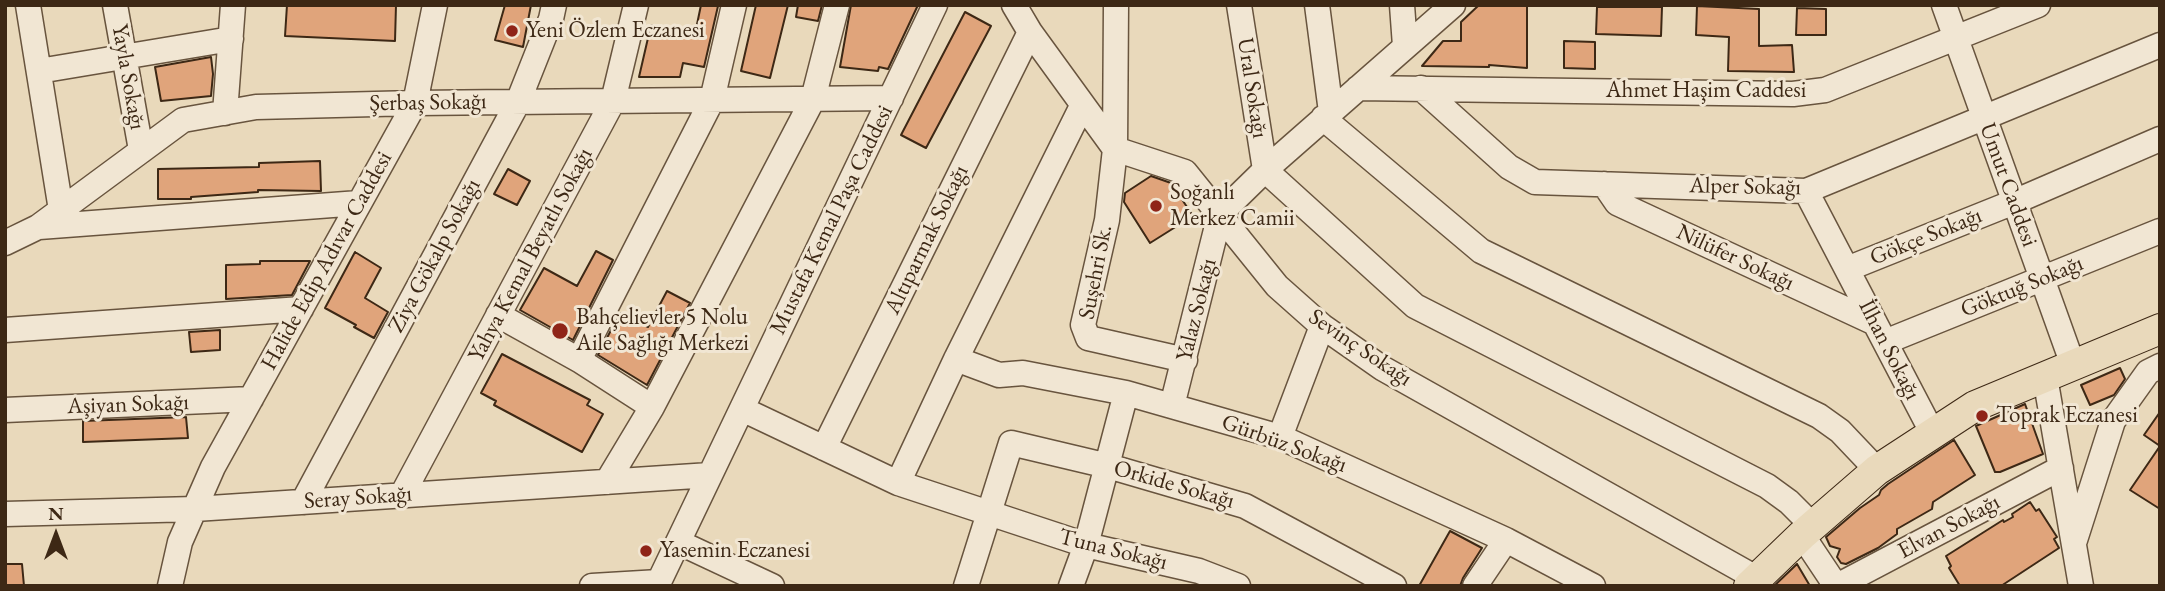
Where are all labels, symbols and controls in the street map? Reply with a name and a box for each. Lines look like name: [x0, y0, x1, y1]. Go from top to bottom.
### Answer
place label: Yeni Özlem Eczanesi: [526, 17, 705, 45]
street label: Yayla Sokağı: [105, 22, 151, 132]
marker: Yeni Özlem Eczanesi: [504, 23, 520, 39]
street label: Ural Sokağı: [1230, 36, 1274, 140]
street label: Ahmet Haşim Caddesi: [1606, 77, 1806, 105]
street label: Şerbaş Sokağı: [369, 88, 487, 118]
street label: Mustafa Kemal Paşa Caddesi: [764, 101, 900, 339]
street label: Umut Caddesi: [1973, 119, 2043, 251]
street label: Yahya Kemal Beyatlı Sokağı: [463, 143, 599, 367]
street label: Halide Edip Adıvar Caddesi: [255, 147, 399, 375]
street label: Altıparmak Sokağı: [879, 161, 975, 319]
street label: Alper Sokağı: [1689, 172, 1801, 202]
street label: Ziya Gökalp Sokağı: [383, 174, 487, 338]
place label: Soğanlı Merkez Camii: [1170, 179, 1295, 233]
marker: Soğanlı Merkez Camii: [1148, 198, 1164, 214]
street label: Gökçe Sokağı: [1866, 202, 1986, 272]
street label: Nilüfer Sokağı: [1672, 219, 1798, 297]
street label: Suşehri Sk.: [1073, 222, 1119, 322]
street label: Göktuğ Sokağı: [1957, 250, 2087, 324]
street label: Yalaz Sokağı: [1171, 256, 1223, 364]
street label: İlhan Sokağı: [1852, 295, 1926, 405]
street label: Sevinç Sokağı: [1303, 303, 1417, 393]
place label: Bahçelievler 5 Nolu Aile Sağlığı Merkezi: [576, 304, 749, 358]
marker: Bahçelievler 5 Nolu Aile Sağlığı Merkezi: [550, 321, 570, 341]
street label: Aşiyan Sokağı: [67, 389, 189, 421]
place label: Toprak Eczanesi: [1996, 402, 2138, 430]
marker: Toprak Eczanesi: [1974, 408, 1990, 424]
street label: Gürbüz Sokağı: [1218, 409, 1350, 479]
street label: Orkide Sokağı: [1111, 455, 1237, 515]
street label: Seray Sokağı: [303, 480, 413, 516]
street label: Elvan Sokağı: [1893, 489, 2005, 565]
north arrow: [21, 500, 91, 570]
text: N: [48, 501, 64, 526]
street label: Tuna Sokağı: [1056, 523, 1170, 577]
place label: Yasemin Eczanesi: [660, 537, 810, 565]
marker: Yasemin Eczanesi: [638, 543, 654, 559]

